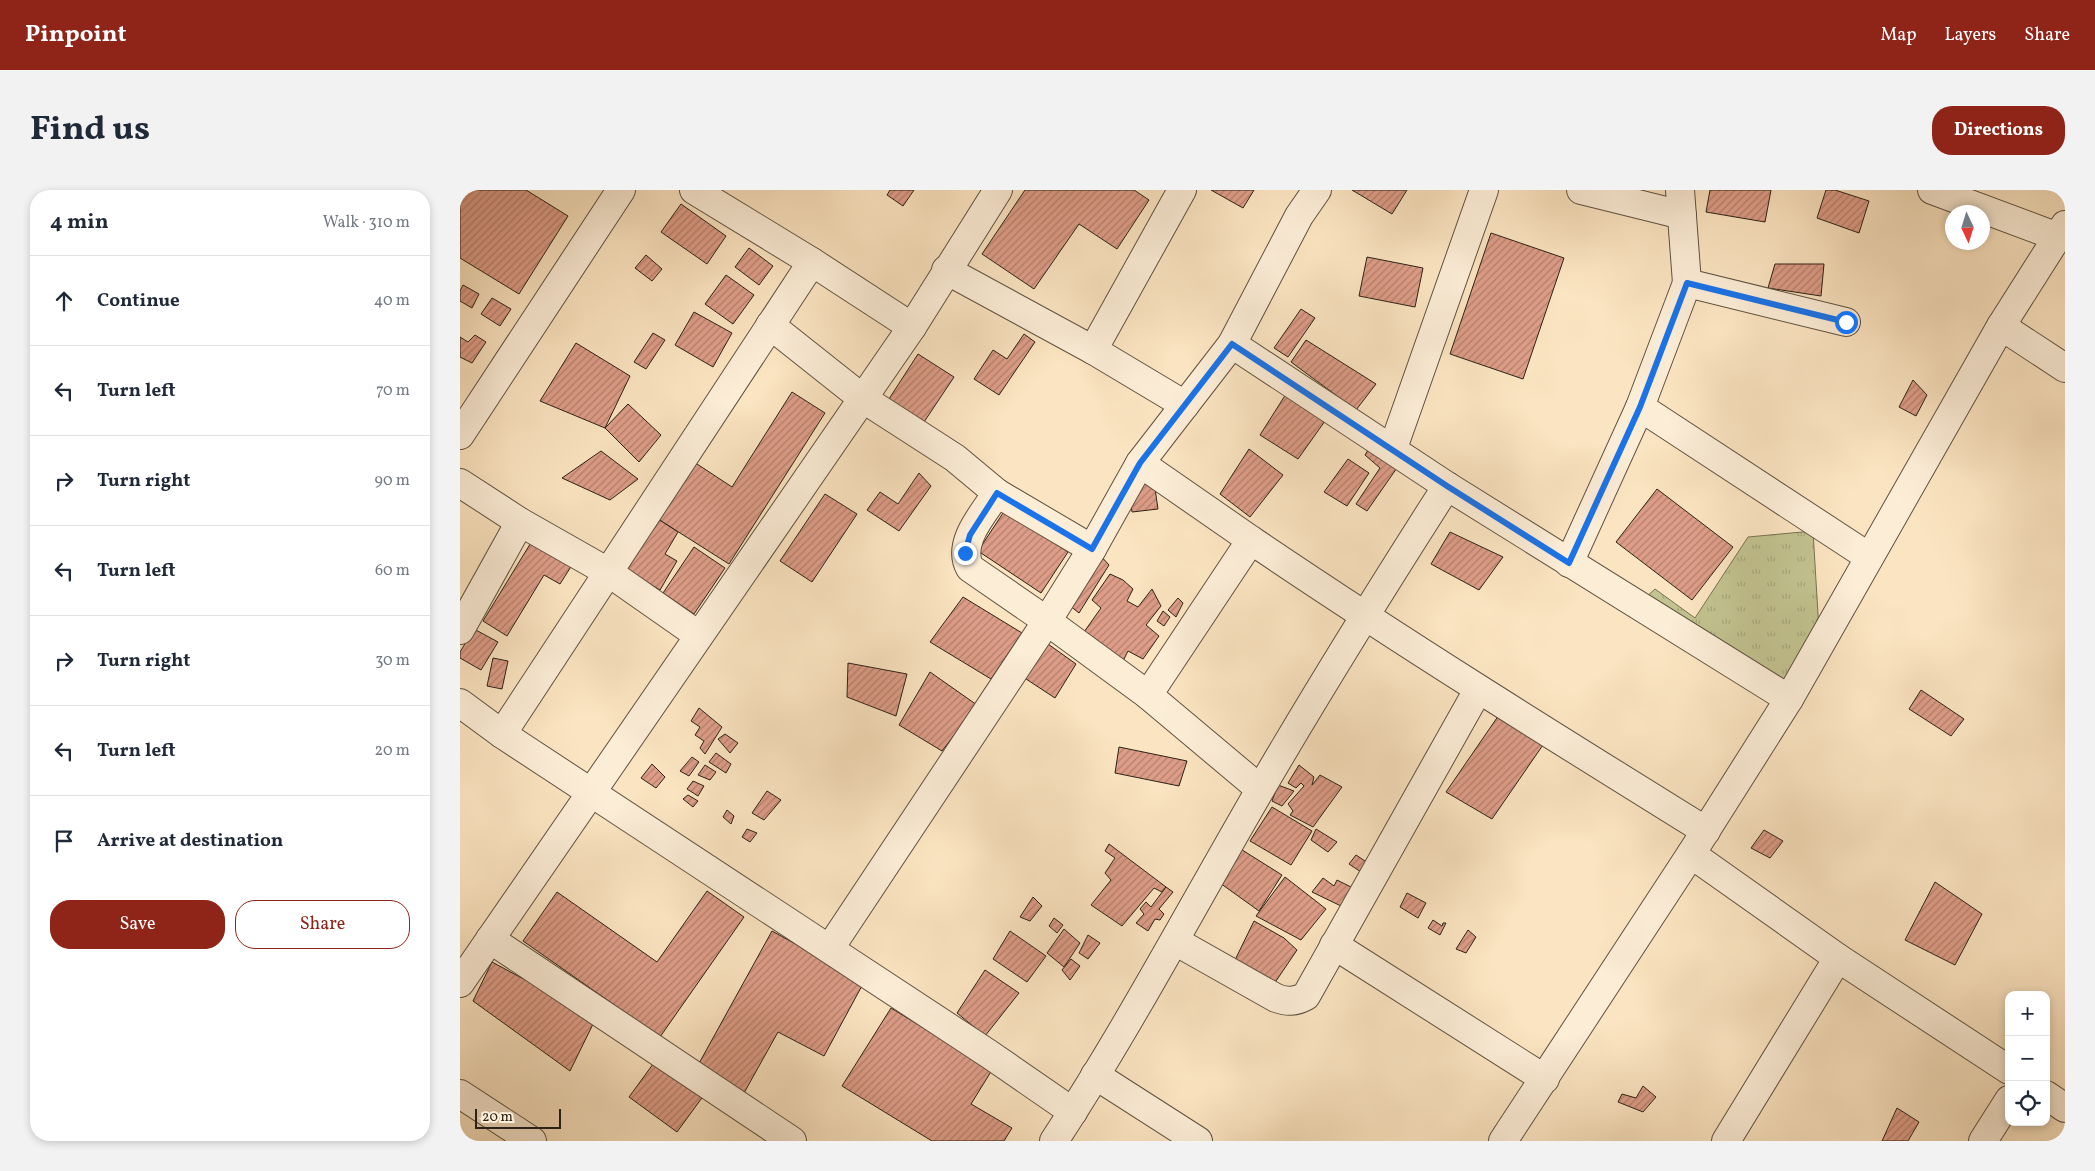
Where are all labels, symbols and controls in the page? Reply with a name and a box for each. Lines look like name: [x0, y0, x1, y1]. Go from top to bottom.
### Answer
text: Pinpoint: [25, 18, 127, 52]
text: Map: [1880, 23, 1916, 48]
text: Layers: [1944, 23, 1996, 48]
text: Share: [2024, 23, 2070, 48]
text: Find us: [30, 106, 150, 154]
button: Directions: [1932, 106, 2065, 155]
north arrow: [1945, 205, 1990, 250]
text: 4 min: [50, 208, 109, 237]
text: Walk · 310 m: [323, 212, 410, 234]
icon: ahead: [50, 287, 78, 315]
text: Continue: [97, 288, 180, 314]
text: 40 m: [374, 290, 410, 312]
route start: [1835, 311, 1858, 334]
icon: left: [50, 377, 78, 405]
text: Turn left: [97, 378, 176, 404]
text: 70 m: [376, 380, 410, 402]
icon: right: [50, 467, 78, 495]
text: Turn right: [97, 468, 190, 494]
text: 90 m: [374, 470, 410, 492]
route end: [954, 542, 977, 565]
icon: left: [50, 557, 78, 585]
text: Turn left: [97, 558, 176, 584]
text: 60 m: [375, 560, 410, 582]
icon: right: [50, 647, 78, 675]
text: Turn right: [97, 648, 190, 674]
text: 30 m: [375, 650, 410, 672]
icon: left: [50, 737, 78, 765]
text: Turn left: [97, 738, 176, 764]
text: 20 m: [375, 740, 410, 762]
icon: arrive: [50, 827, 78, 855]
text: Arrive at destination: [97, 828, 283, 854]
button: Save: [50, 900, 225, 949]
button: Share: [235, 900, 410, 949]
map controls: [2005, 991, 2050, 1126]
button: +: [2005, 991, 2050, 1036]
button: −: [2005, 1036, 2050, 1081]
button: locate: [2005, 1081, 2050, 1126]
scale bar: [475, 1106, 561, 1129]
text: 20 m: [482, 1108, 513, 1127]

